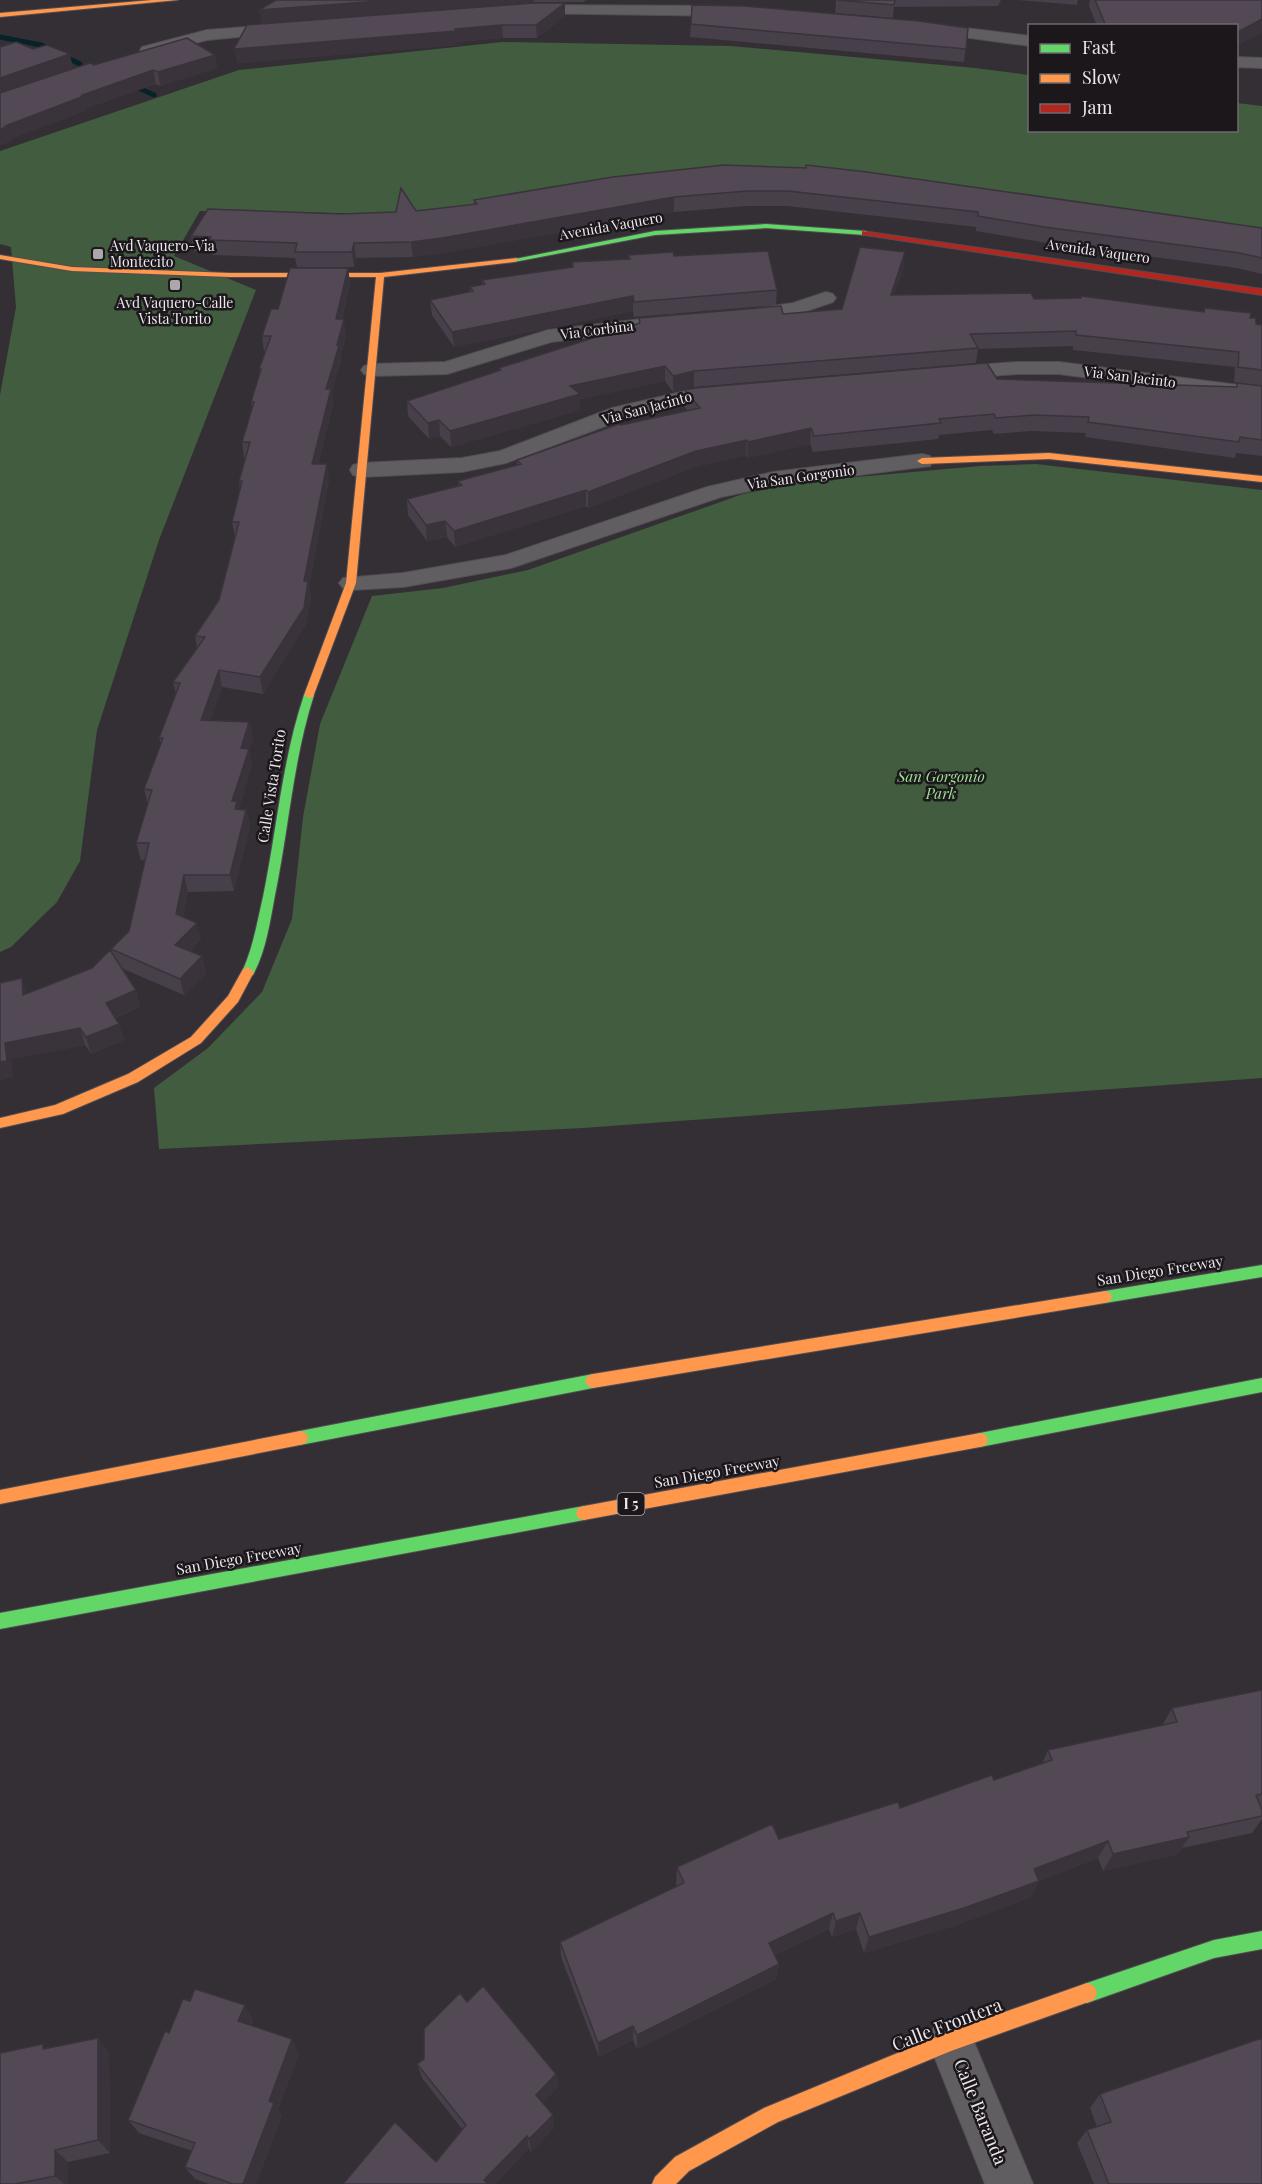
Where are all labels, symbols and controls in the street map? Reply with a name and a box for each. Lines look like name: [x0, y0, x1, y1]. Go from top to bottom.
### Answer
legend: [1028, 24, 1238, 132]
text: Fast: [1082, 35, 1116, 59]
text: Slow: [1082, 65, 1120, 89]
text: Jam: [1081, 95, 1112, 119]
street label: Avenida Vaquero: [557, 207, 664, 244]
street label: Avenida Vaquero: [1044, 234, 1152, 267]
place label: Avd Vaquero-Via Montecito: [109, 236, 215, 271]
marker: Avd Vaquero-Via Montecito: [91, 247, 105, 261]
marker: Avd Vaquero-Calle Vista Torito: [168, 278, 182, 292]
place label: Avd Vaquero-Calle Vista Torito: [116, 293, 233, 328]
street label: Via Corbina: [558, 316, 635, 344]
street label: Via San Jacinto: [1082, 361, 1177, 392]
street label: Via San Jacinto: [599, 386, 694, 429]
street label: Via San Gorgonio: [745, 460, 856, 494]
street label: Calle Vista Torito: [252, 728, 290, 844]
park label: San Gorgonio Park: [896, 766, 985, 803]
street label: San Diego Freeway: [1095, 1250, 1225, 1290]
street label: San Diego Freeway: [652, 1450, 782, 1492]
road number: I 5: [618, 1493, 644, 1515]
street label: San Diego Freeway: [174, 1537, 304, 1579]
street label: Calle Frontera: [888, 1992, 1005, 2056]
street label: Calle Baranda: [949, 2055, 1013, 2168]

